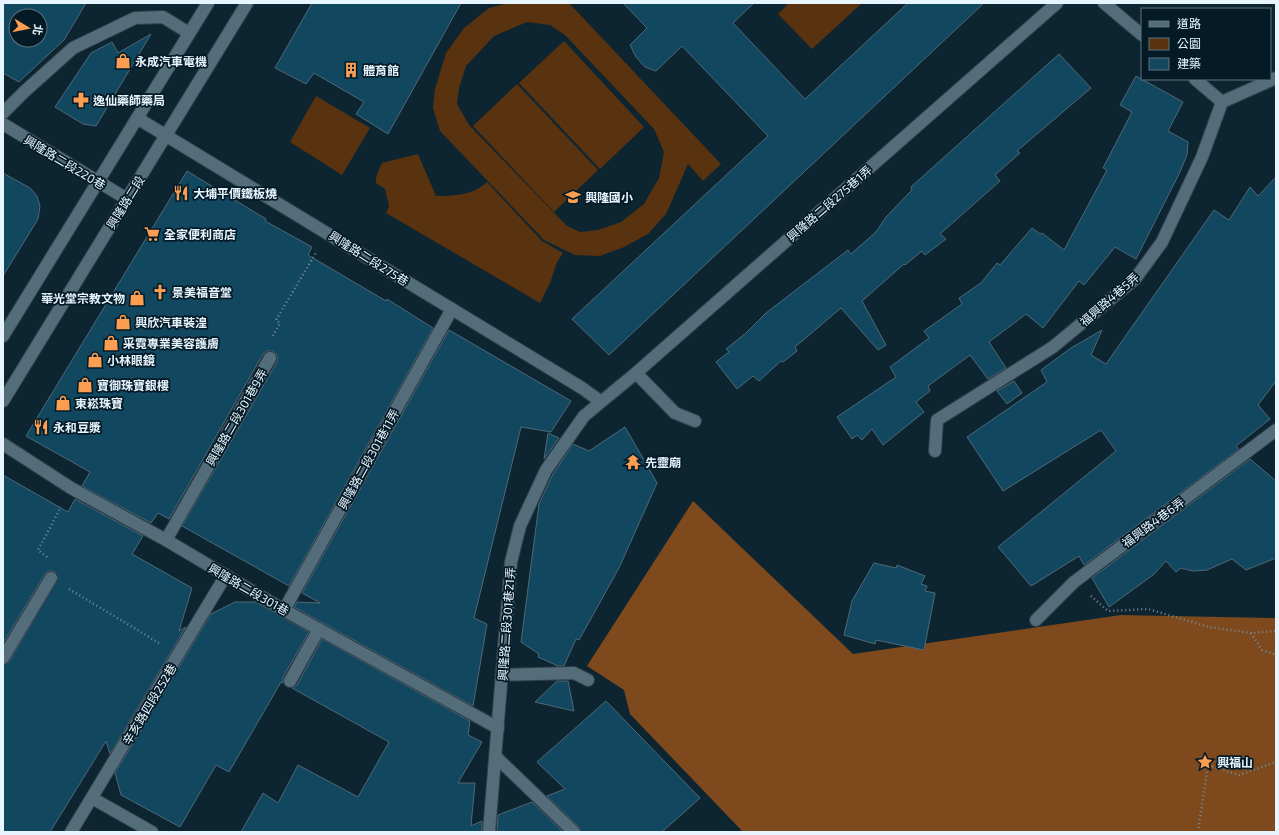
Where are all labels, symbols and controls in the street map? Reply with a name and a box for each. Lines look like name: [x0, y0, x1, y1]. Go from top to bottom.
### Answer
north arrow: [8, 8, 48, 48]
legend: [1141, 8, 1271, 80]
text: 道路: [1177, 16, 1201, 30]
text: 北: [31, 23, 46, 36]
text: 公園: [1177, 36, 1201, 50]
shop icon: 永成汽車電機: [114, 52, 132, 70]
place label: 永成汽車電機: [135, 54, 207, 68]
text: 建築: [1177, 56, 1201, 70]
building icon: 體育館: [342, 61, 360, 79]
place label: 體育館: [363, 63, 399, 77]
pharmacy icon: 逸仙藥師藥局: [72, 91, 90, 109]
place label: 逸仙藥師藥局: [93, 93, 165, 107]
street label: 興隆路二段220巷: [22, 132, 108, 192]
street label: 興隆路二段275巷1弄: [784, 162, 874, 244]
street label: 興隆路二段: [103, 173, 147, 231]
restaurant icon: 大埔平價鐵板燒: [172, 184, 190, 202]
place label: 大埔平價鐵板燒: [193, 186, 277, 200]
school or university icon: 興隆國小: [564, 188, 582, 206]
place label: 興隆國小: [585, 190, 633, 204]
supermarket icon: 全家便利商店: [143, 225, 161, 243]
place label: 全家便利商店: [164, 227, 236, 241]
street label: 興隆路二段275巷: [327, 228, 411, 288]
street label: 福興路4巷5弄: [1077, 269, 1141, 329]
church icon: 景美福音堂: [151, 283, 169, 301]
place label: 景美福音堂: [172, 285, 232, 299]
shop icon: 華光堂宗教文物: [128, 289, 146, 307]
place label: 華光堂宗教文物: [41, 291, 125, 305]
shop icon: 興欣汽車裝湟: [114, 313, 132, 331]
place label: 興欣汽車裝湟: [135, 315, 207, 329]
shop icon: 采霓專業美容護膚: [102, 334, 120, 352]
place label: 采霓專業美容護膚: [123, 336, 219, 350]
shop icon: 小林眼鏡: [86, 351, 104, 369]
place label: 小林眼鏡: [107, 353, 155, 367]
street label: 興隆路二段301巷9弄: [203, 366, 269, 468]
shop icon: 寶御珠寶銀樓: [76, 376, 94, 394]
place label: 寶御珠寶銀樓: [97, 378, 169, 392]
shop icon: 東崧珠寶: [54, 394, 72, 412]
place label: 東崧珠寶: [75, 396, 123, 410]
street label: 興隆路二段301巷11弄: [335, 407, 401, 511]
restaurant icon: 永和豆漿: [32, 418, 50, 436]
place label: 永和豆漿: [53, 420, 101, 434]
temple icon: 先靈廟: [624, 453, 642, 471]
place label: 先靈廟: [645, 455, 681, 469]
street label: 福興路4巷6弄: [1119, 494, 1187, 550]
street label: 興隆路二段301巷: [206, 560, 292, 618]
street label: 興隆路二段301巷21弄: [495, 567, 517, 681]
street label: 辛亥路四段252巷: [119, 661, 179, 747]
place icon: 興福山: [1196, 753, 1214, 771]
place label: 興福山: [1217, 755, 1253, 769]

